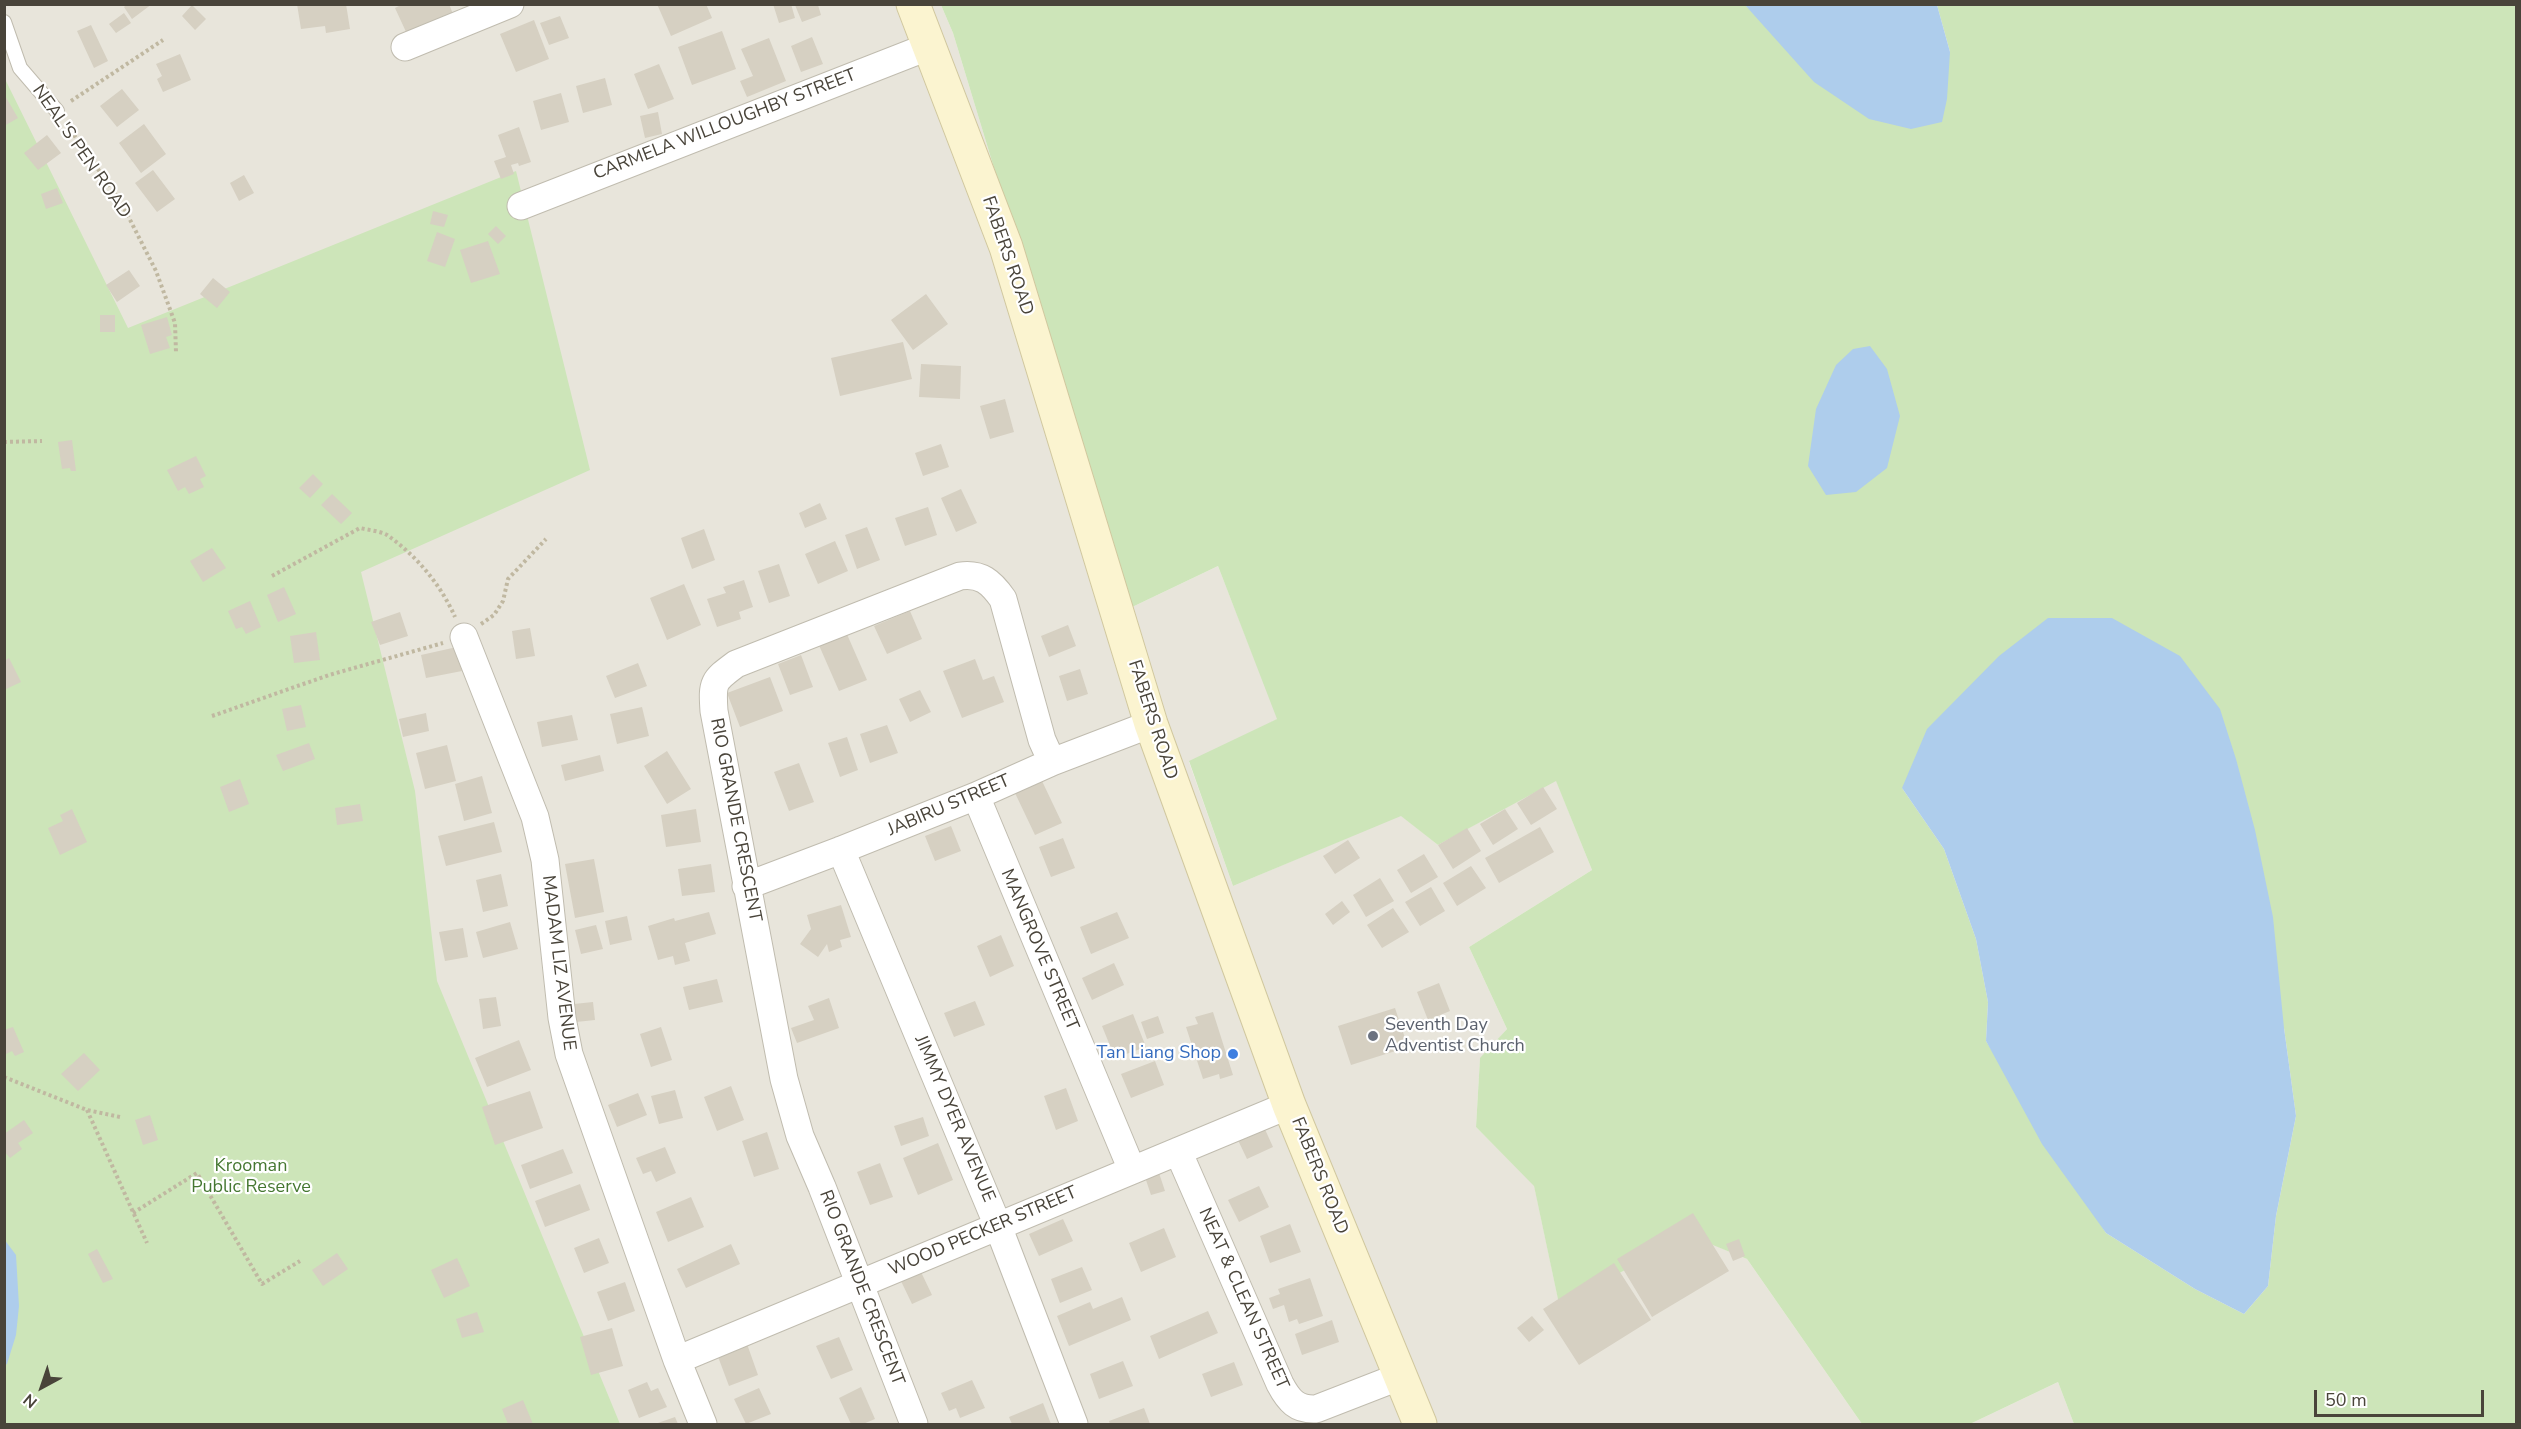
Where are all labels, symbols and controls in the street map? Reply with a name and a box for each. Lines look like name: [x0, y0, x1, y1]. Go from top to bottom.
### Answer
street label: CARMELA WILLOUGHBY STREET: [591, 65, 859, 185]
street label: NEAL'S PEN ROAD: [27, 81, 135, 223]
street label: FABERS ROAD: [977, 194, 1037, 318]
street label: FABERS ROAD: [1123, 658, 1181, 782]
street label: RIO GRANDE CRESCENT: [705, 716, 765, 924]
street label: JABIRU STREET: [885, 771, 1013, 841]
street label: MANGROVE STREET: [995, 866, 1083, 1034]
street label: MADAM LIZ AVENUE: [537, 874, 579, 1052]
place label: Seventh Day Adventist Church: [1385, 1015, 1525, 1058]
marker: Seventh Day Adventist Church: [1366, 1029, 1380, 1043]
street label: JIMMY DYER AVENUE: [909, 1032, 999, 1206]
place label: Tan Liang Shop: [1096, 1043, 1221, 1065]
marker: Tan Liang Shop: [1226, 1047, 1240, 1061]
street label: FABERS ROAD: [1286, 1114, 1352, 1238]
park label: Krooman Public Reserve: [191, 1156, 311, 1198]
street label: WOOD PECKER STREET: [885, 1182, 1081, 1282]
street label: RIO GRANDE CRESCENT: [814, 1187, 908, 1389]
street label: NEAT & CLEAN STREET: [1193, 1205, 1293, 1393]
north arrow: [12, 1357, 72, 1417]
scale bar: [2317, 1378, 2486, 1416]
text: 50 m: [2325, 1388, 2367, 1412]
text: N: [19, 1389, 42, 1413]

